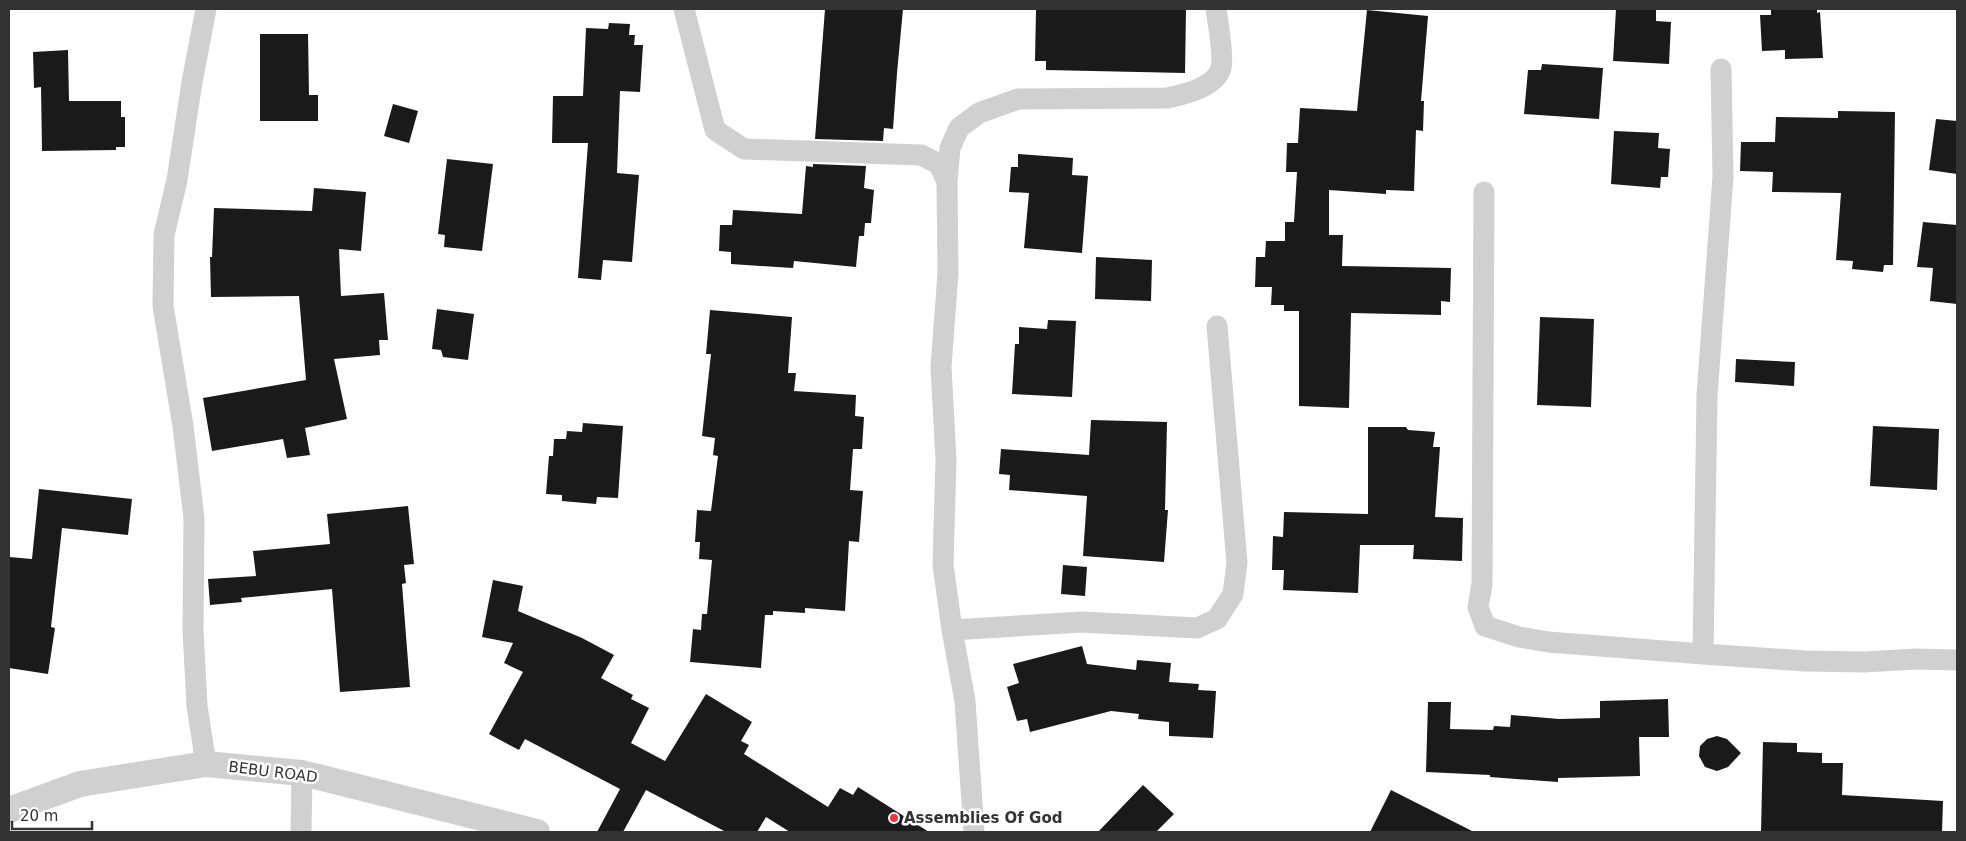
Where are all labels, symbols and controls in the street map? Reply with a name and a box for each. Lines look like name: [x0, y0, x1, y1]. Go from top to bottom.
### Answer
street label: BEBU ROAD: [227, 758, 319, 786]
scale bar: [12, 798, 92, 830]
text: 20 m: [20, 807, 58, 825]
place label: Assemblies Of God: [904, 809, 1062, 827]
marker: Assemblies Of God: [888, 812, 900, 824]

